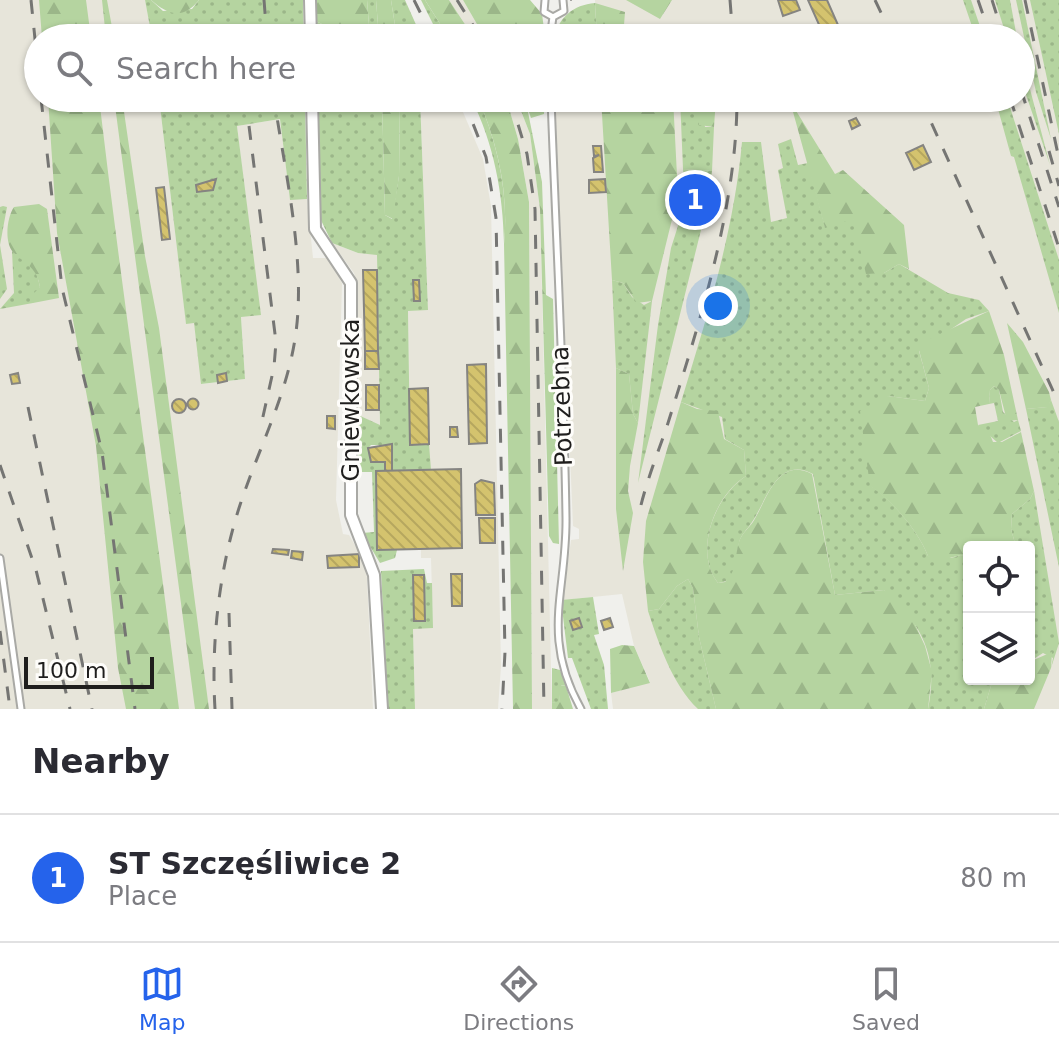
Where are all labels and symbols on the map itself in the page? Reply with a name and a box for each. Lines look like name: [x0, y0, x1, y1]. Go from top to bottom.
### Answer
pin: 1: [669, 170, 721, 230]
your location: [698, 286, 738, 326]
street label: Gniewkowska: [337, 319, 365, 481]
street label: Potrzebna: [546, 346, 578, 466]
scale bar: [24, 653, 154, 689]

